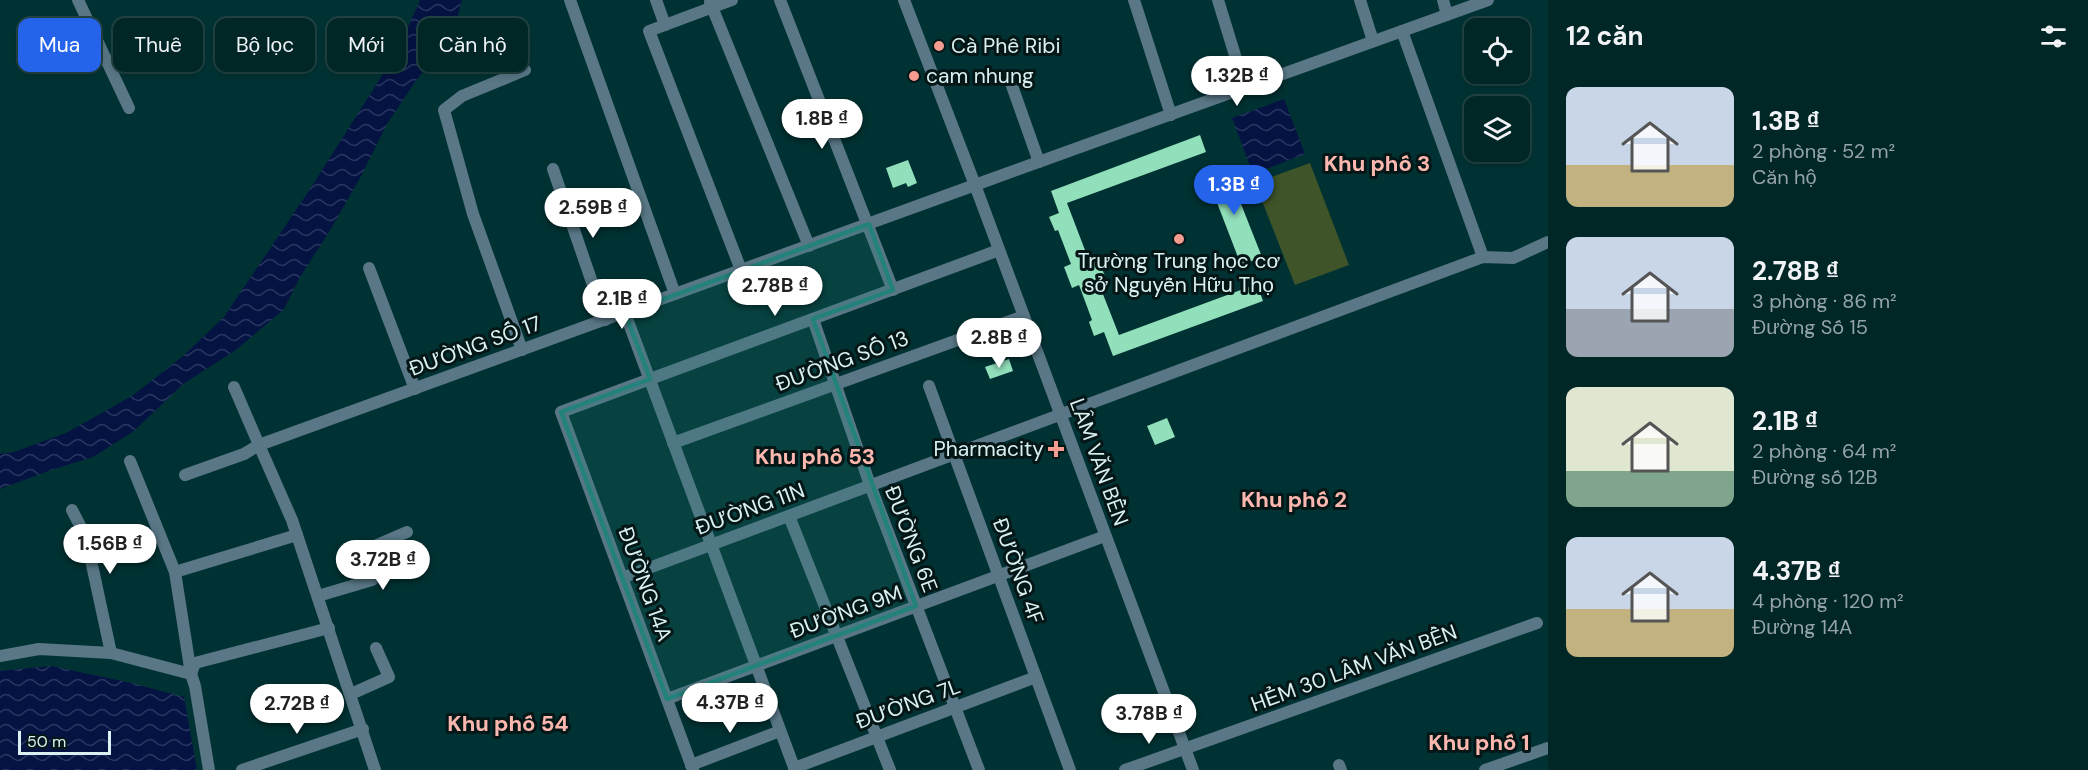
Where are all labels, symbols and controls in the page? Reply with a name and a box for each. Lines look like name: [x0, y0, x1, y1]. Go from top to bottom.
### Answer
chip: Mua: [18, 18, 101, 72]
chip: Thuê: [113, 18, 203, 72]
chip: Bộ lọc: [215, 18, 315, 72]
chip: Mới: [327, 18, 406, 72]
chip: Căn hộ: [418, 18, 528, 72]
map controls: [1464, 18, 1530, 162]
button: locate: [1464, 18, 1530, 84]
text: 12 căn: [1566, 19, 1644, 53]
icon: filters: [2037, 20, 2070, 53]
place label: Cà Phê Ribi: [951, 32, 1061, 60]
marker: Cà Phê Ribi: [932, 39, 946, 53]
pin: 1.32B ₫: [1182, 56, 1292, 107]
place label: cam nhung: [926, 62, 1034, 90]
text: 1.32B ₫: [1205, 62, 1269, 88]
marker: cam nhung: [907, 69, 921, 83]
button: layers: [1464, 96, 1530, 162]
pin: 1.8B ₫: [773, 99, 871, 150]
text: 1.3B ₫: [1752, 104, 1820, 138]
text: 1.8B ₫: [796, 105, 848, 131]
icon: home: [1614, 111, 1686, 183]
text: 2 phòng · 52 m²: [1752, 138, 1895, 164]
district label: Khu phố 3: [1324, 149, 1430, 178]
text: Căn hộ: [1752, 164, 1817, 190]
pin: 1.3B ₫: [1185, 165, 1283, 216]
text: 1.3B ₫: [1208, 171, 1260, 197]
pin: 2.59B ₫: [538, 188, 648, 239]
text: 2.59B ₫: [559, 194, 627, 220]
marker: Trường Trung học cơ sở Nguyễn Hữu Thọ: [1172, 232, 1186, 246]
place label: Trường Trung học cơ sở Nguyễn Hữu Thọ: [1078, 247, 1280, 299]
text: 2.78B ₫: [1752, 254, 1839, 288]
icon: home: [1614, 261, 1686, 333]
pin: 2.78B ₫: [720, 266, 830, 317]
text: 2.78B ₫: [742, 272, 808, 298]
pin: 2.1B ₫: [573, 279, 671, 330]
text: 2.1B ₫: [597, 285, 647, 311]
text: 3 phòng · 86 m²: [1752, 288, 1897, 314]
street label: ĐƯỜNG SỐ 17: [405, 309, 545, 383]
text: Đường Số 15: [1752, 314, 1868, 340]
pin: 2.8B ₫: [950, 318, 1048, 369]
street label: ĐƯỜNG SỐ 13: [772, 324, 912, 398]
text: 2.8B ₫: [971, 324, 1027, 350]
street label: LÂM VĂN BỀN: [1063, 395, 1135, 529]
text: 2.1B ₫: [1752, 404, 1818, 438]
icon: home: [1614, 411, 1686, 483]
place label: Pharmacity: [933, 435, 1044, 463]
text: 2 phòng · 64 m²: [1752, 438, 1896, 464]
district label: Khu phố 53: [755, 442, 875, 471]
marker: Pharmacity: [1049, 442, 1063, 456]
text: Đường số 12B: [1752, 464, 1878, 490]
street label: ĐƯỜNG 11N: [691, 476, 809, 542]
street label: ĐƯỜNG 6E: [878, 482, 944, 596]
district label: Khu phố 2: [1241, 485, 1347, 514]
street label: ĐƯỜNG 4F: [986, 514, 1050, 628]
street label: ĐƯỜNG 14A: [611, 523, 679, 645]
pin: 1.56B ₫: [55, 524, 165, 575]
text: 1.56B ₫: [77, 530, 143, 556]
pin: 3.72B ₫: [328, 540, 438, 591]
text: 3.72B ₫: [350, 546, 416, 572]
text: 4.37B ₫: [1752, 554, 1841, 588]
icon: home: [1614, 561, 1686, 633]
street label: ĐƯỜNG 9M: [786, 579, 906, 645]
text: 4 phòng · 120 m²: [1752, 588, 1904, 614]
text: Đường 14A: [1752, 614, 1852, 640]
street label: HẺM 30 LÂM VĂN BỀN: [1247, 618, 1461, 718]
street label: ĐƯỜNG 7L: [852, 672, 964, 736]
pin: 4.37B ₫: [675, 683, 785, 734]
pin: 2.72B ₫: [242, 684, 352, 735]
text: 4.37B ₫: [696, 689, 764, 715]
text: 2.72B ₫: [264, 690, 330, 716]
pin: 3.78B ₫: [1094, 694, 1204, 745]
text: 3.78B ₫: [1115, 700, 1183, 726]
district label: Khu phố 54: [447, 709, 569, 738]
scale bar: [18, 728, 111, 756]
district label: Khu phố 1: [1428, 728, 1530, 757]
text: 50 m: [27, 731, 66, 752]

